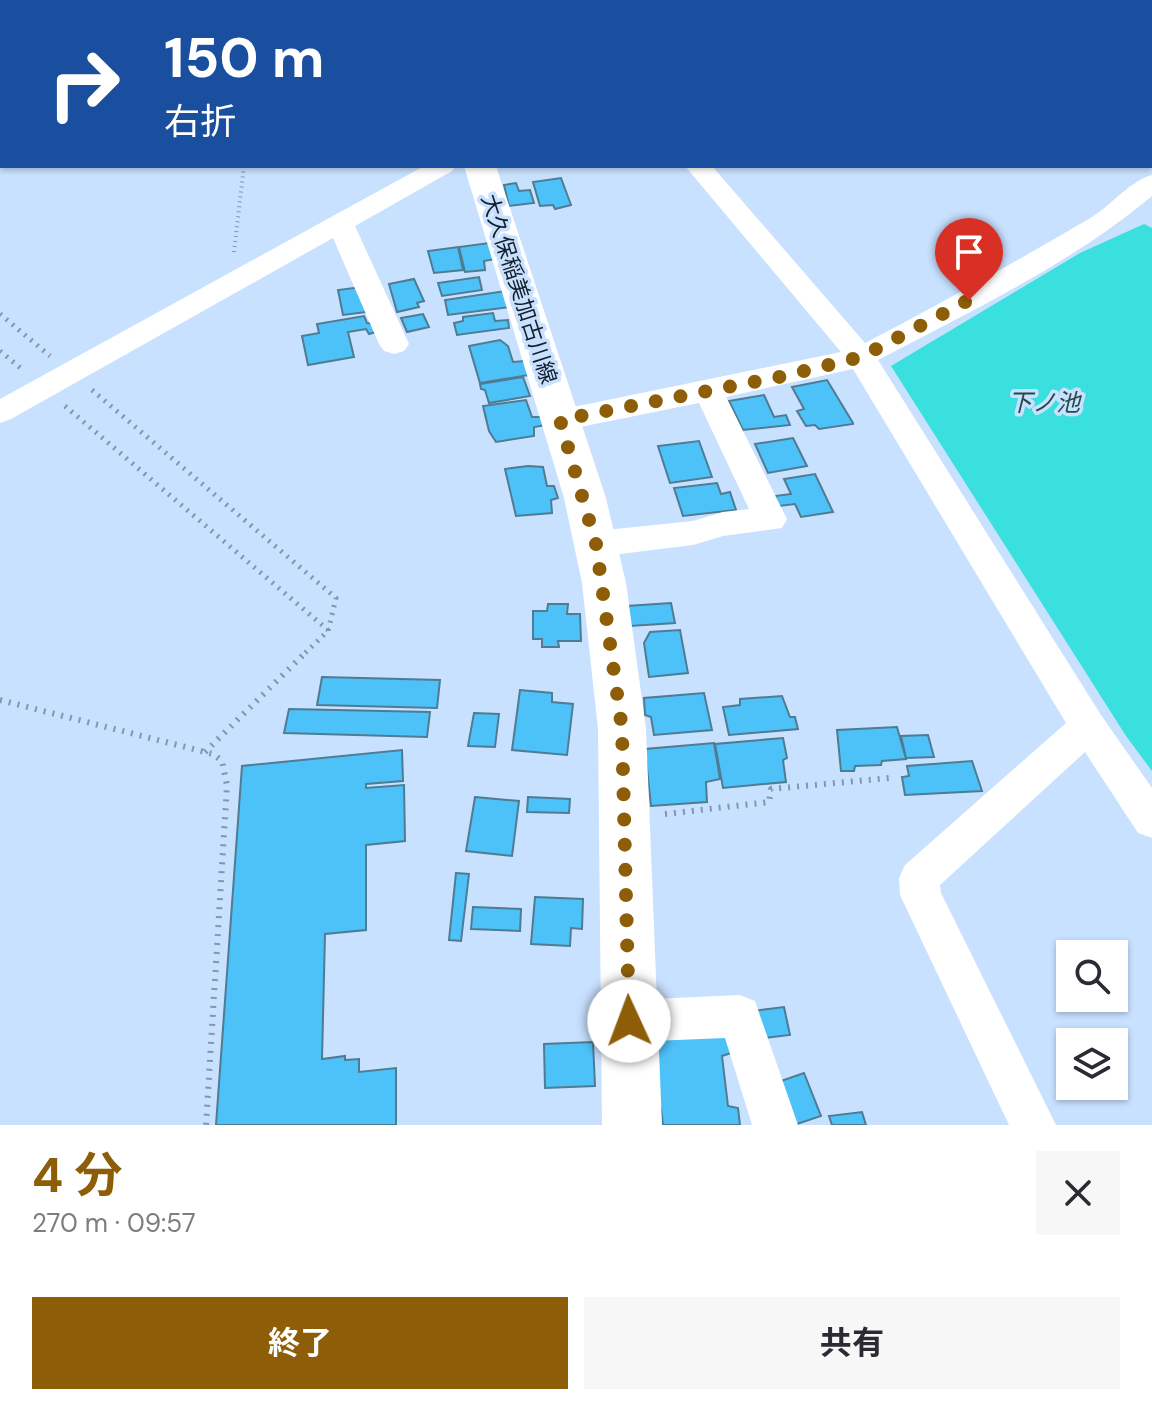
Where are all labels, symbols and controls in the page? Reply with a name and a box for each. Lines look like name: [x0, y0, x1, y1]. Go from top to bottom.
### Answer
text: 150 m: [164, 21, 325, 94]
icon: right: [32, 32, 136, 136]
text: 右折: [164, 98, 236, 145]
street label: 大久保稲美加古川線: [475, 190, 563, 388]
pin: [935, 218, 1003, 300]
icon: arrive: [947, 230, 991, 274]
water label: 下ノ池: [1008, 387, 1082, 418]
map controls: [1056, 940, 1128, 1100]
button: search: [1056, 940, 1128, 1012]
position arrow: [587, 979, 671, 1063]
button: layers: [1056, 1028, 1128, 1100]
text: 4 分: [32, 1144, 122, 1207]
button: close: [1036, 1151, 1120, 1235]
text: 270 m · 09:57: [32, 1206, 196, 1240]
button: 終了: [32, 1297, 568, 1389]
button: 共有: [584, 1297, 1120, 1389]

